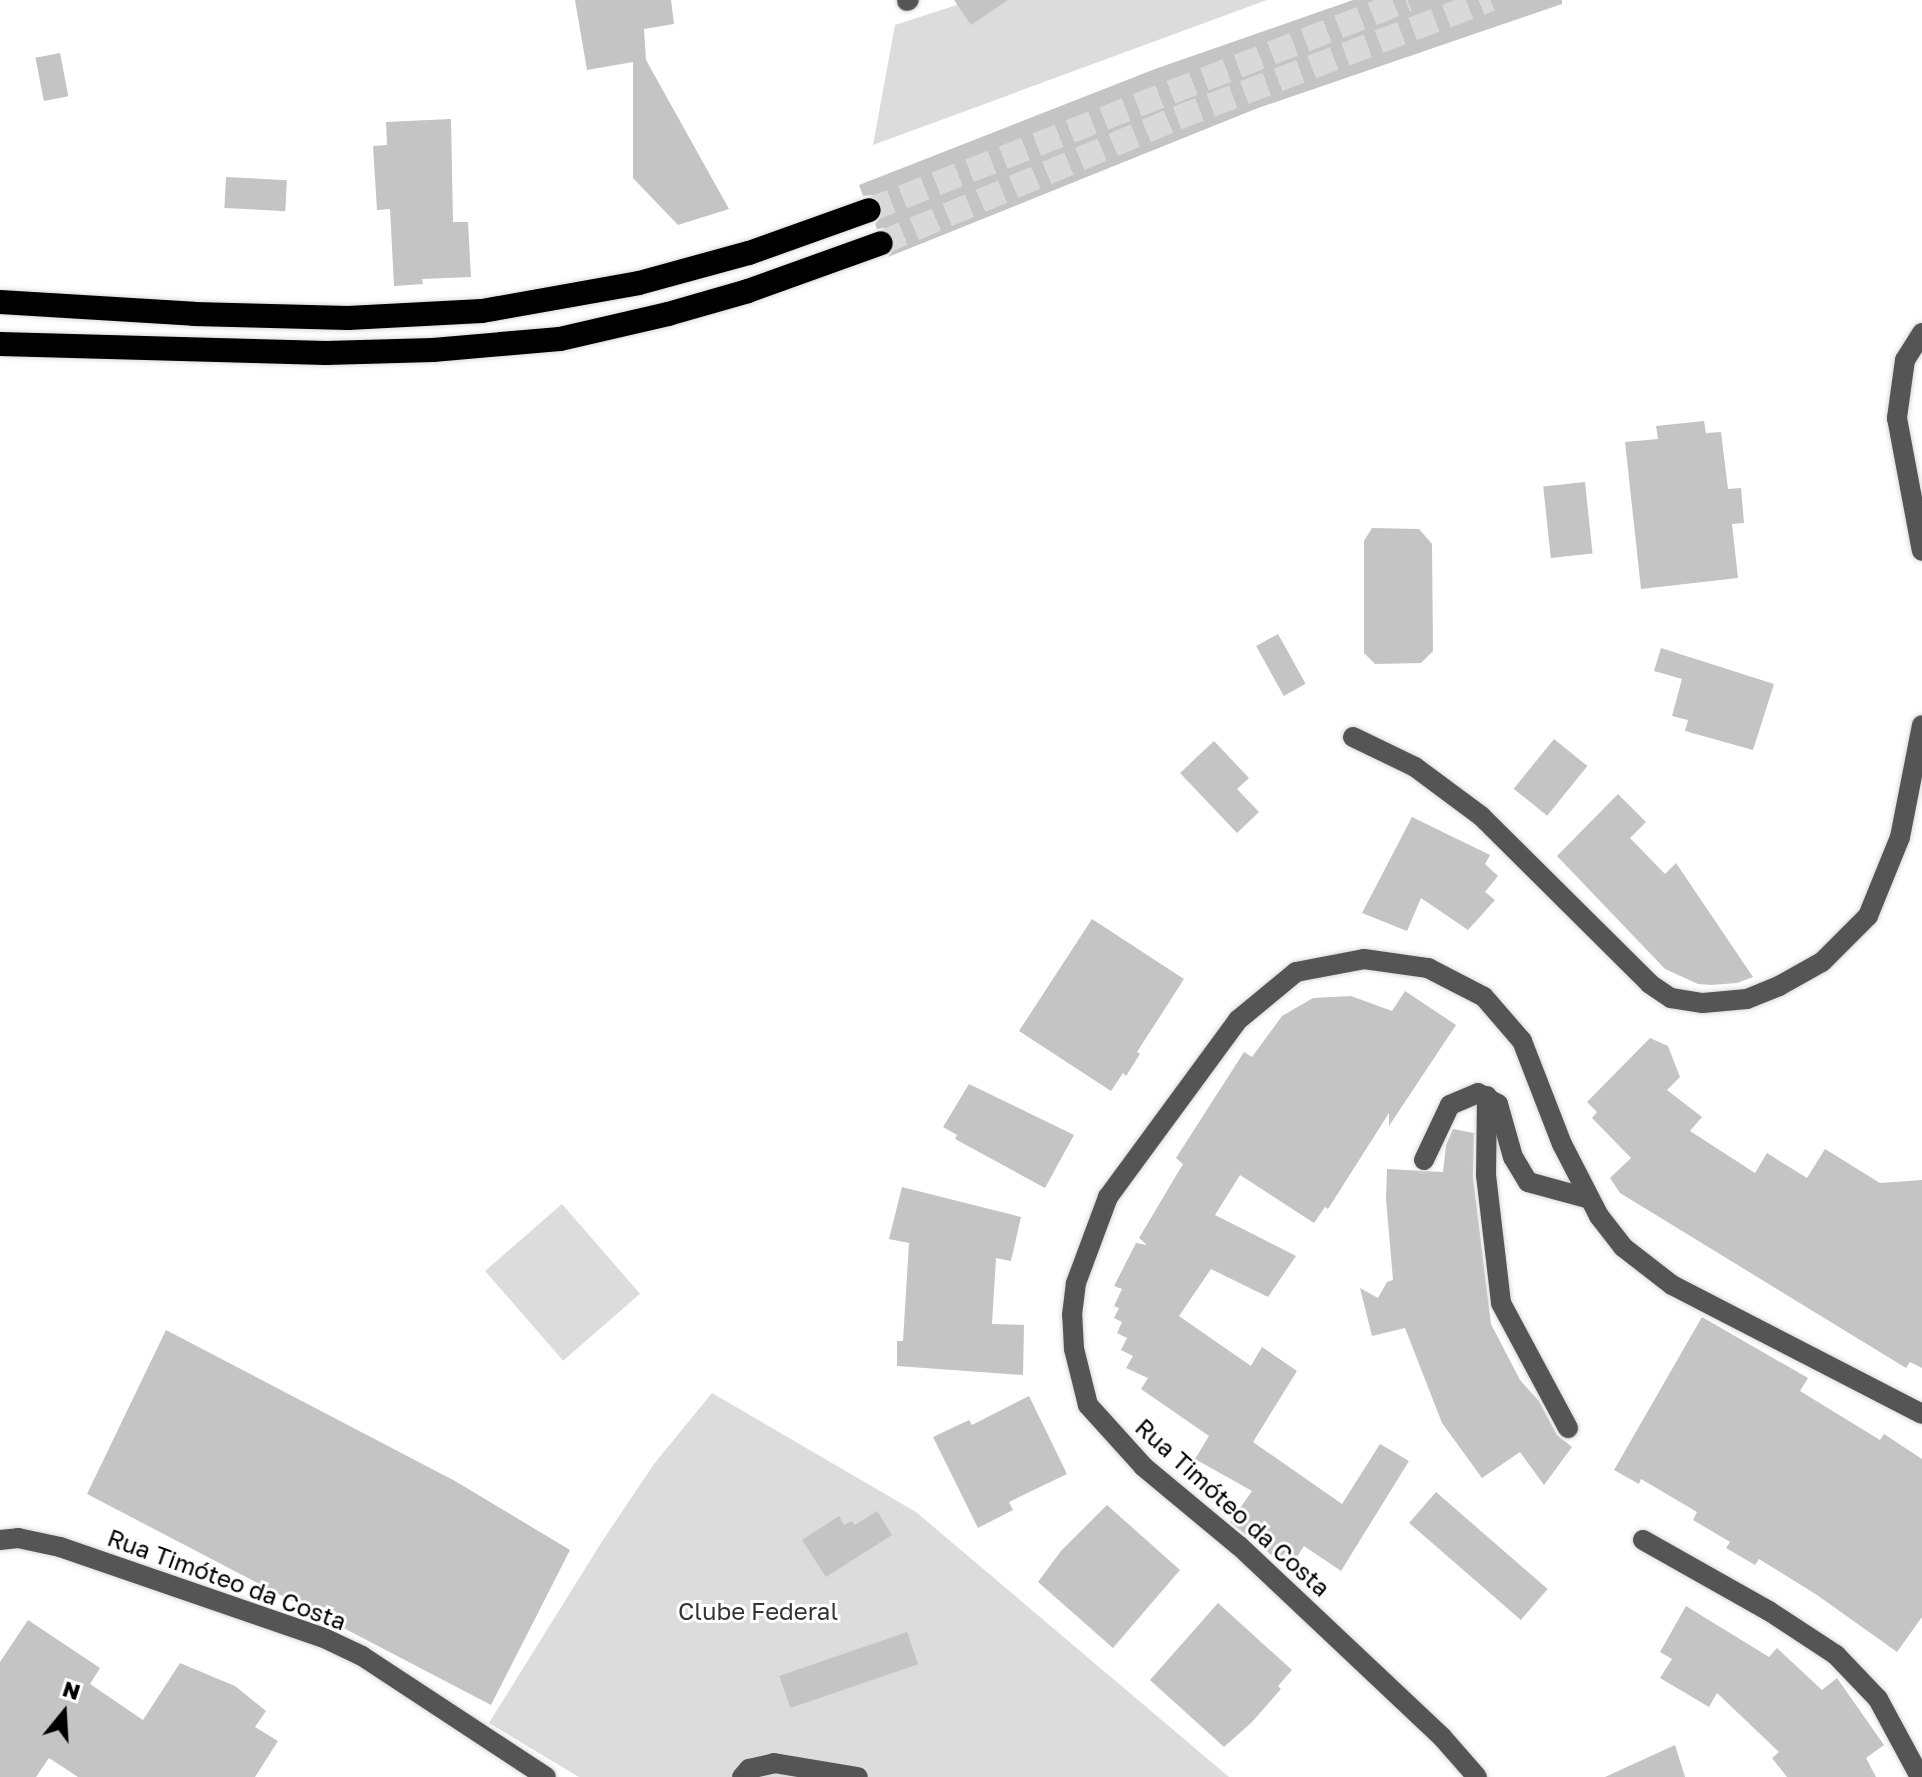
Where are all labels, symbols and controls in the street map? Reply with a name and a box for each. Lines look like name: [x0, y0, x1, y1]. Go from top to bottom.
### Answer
street label: Rua Timóteo da Costa: [1130, 1412, 1336, 1602]
street label: Rua Timóteo da Costa: [104, 1522, 350, 1636]
park label: Clube Federal: [678, 1597, 838, 1625]
north arrow: [24, 1673, 104, 1753]
text: N: [59, 1674, 84, 1705]

